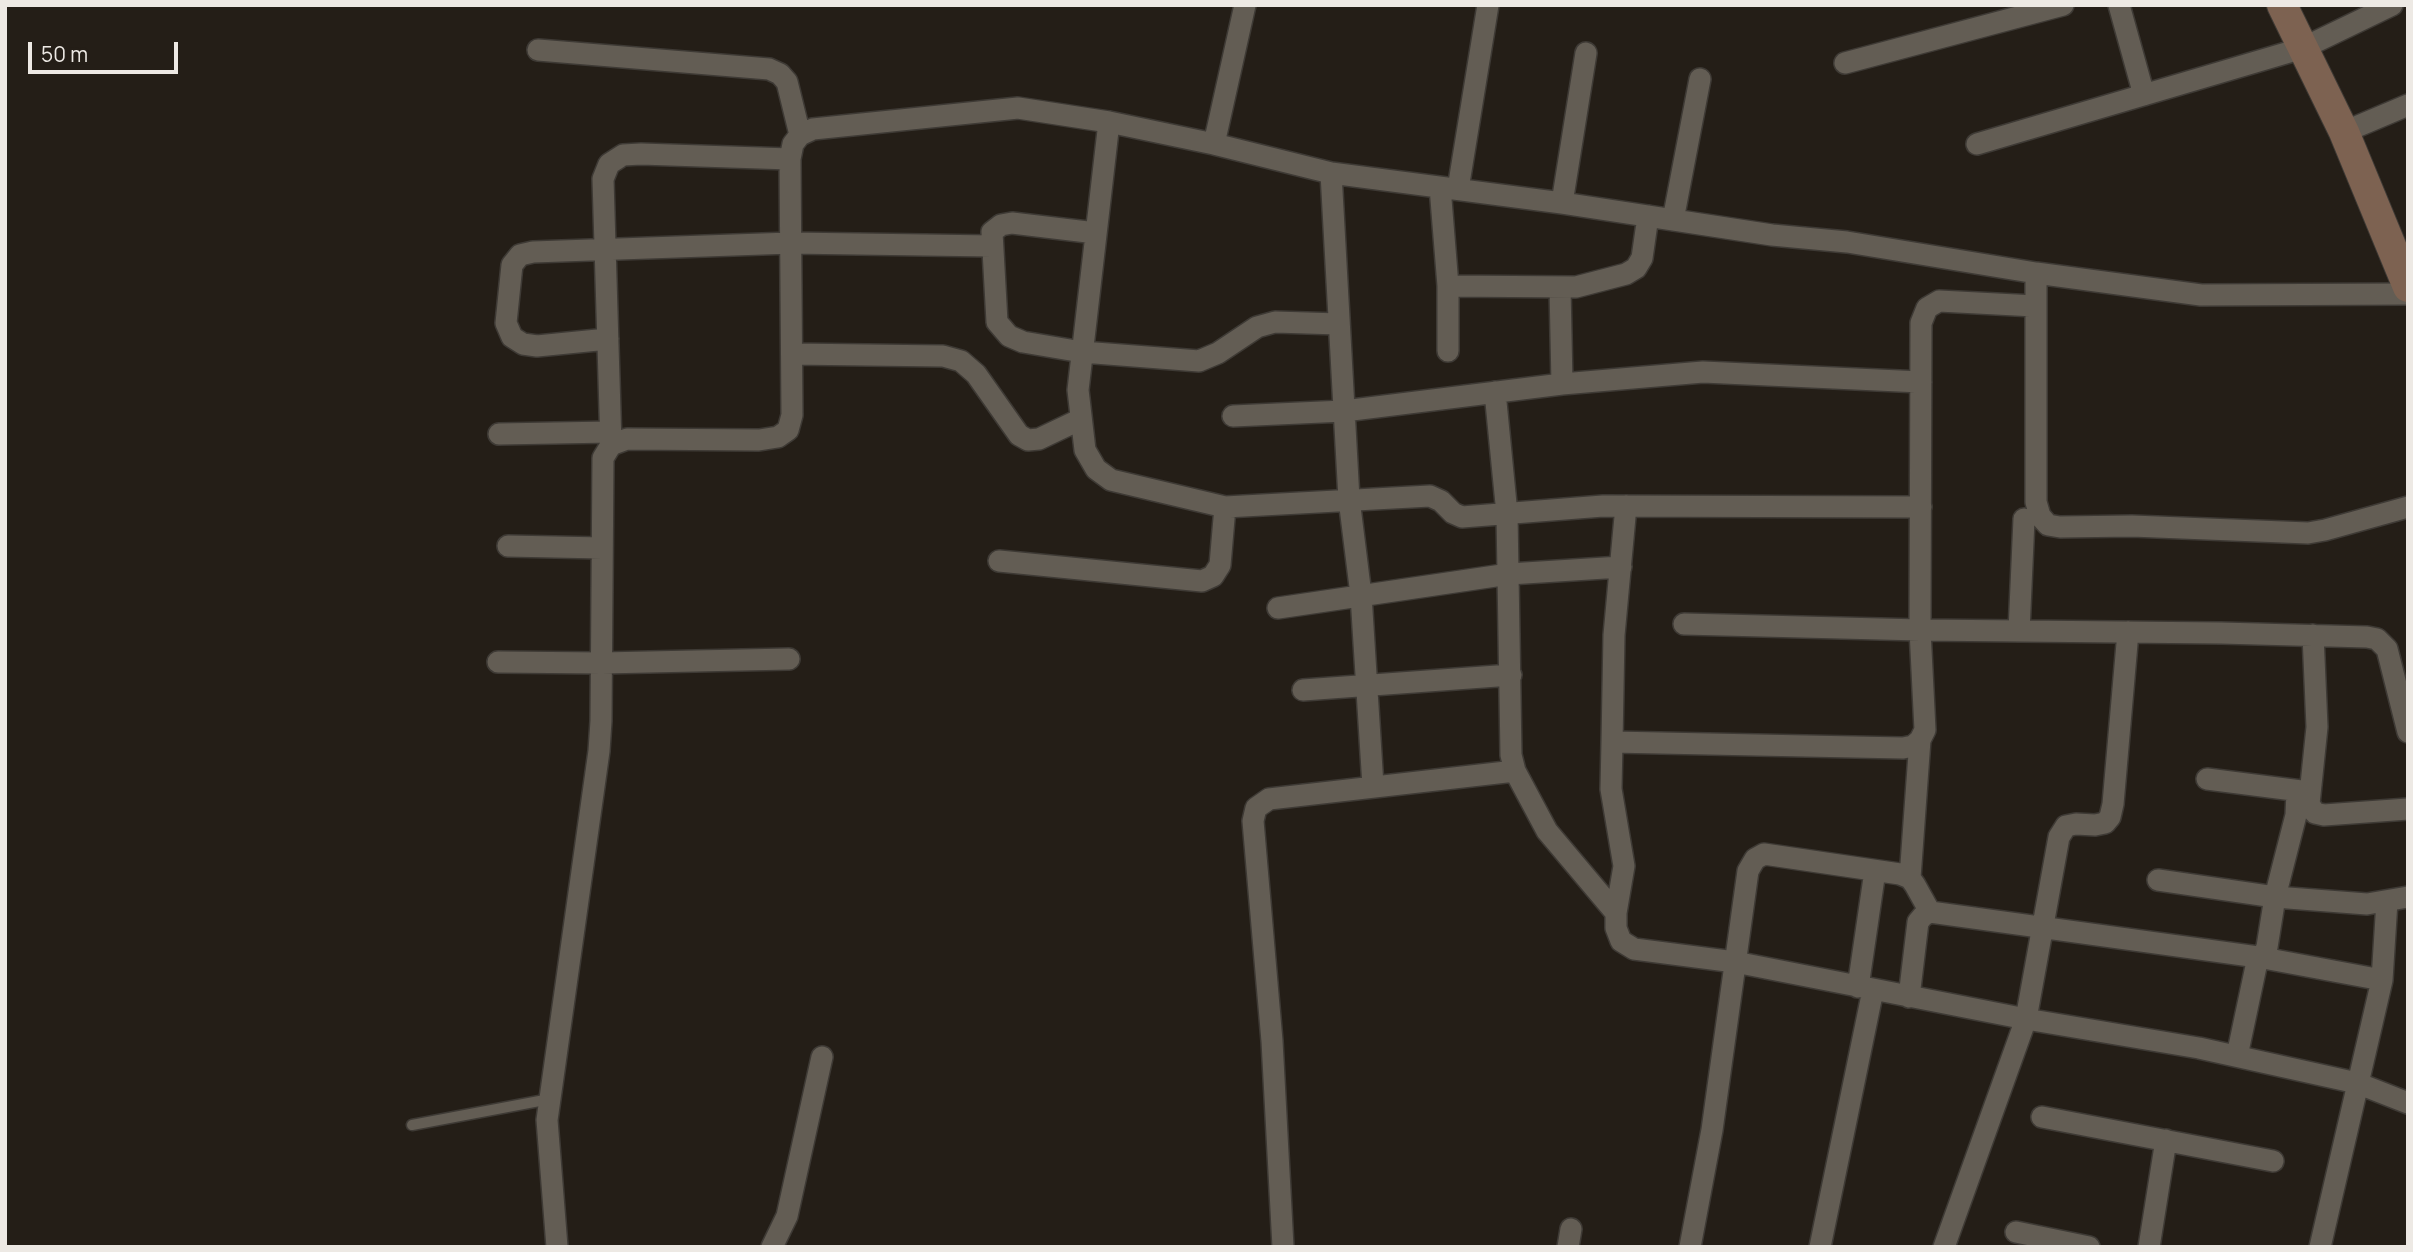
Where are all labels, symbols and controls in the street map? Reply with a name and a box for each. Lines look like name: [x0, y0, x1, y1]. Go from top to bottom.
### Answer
scale bar: [32, 28, 182, 72]
text: 50 m: [41, 40, 88, 68]

